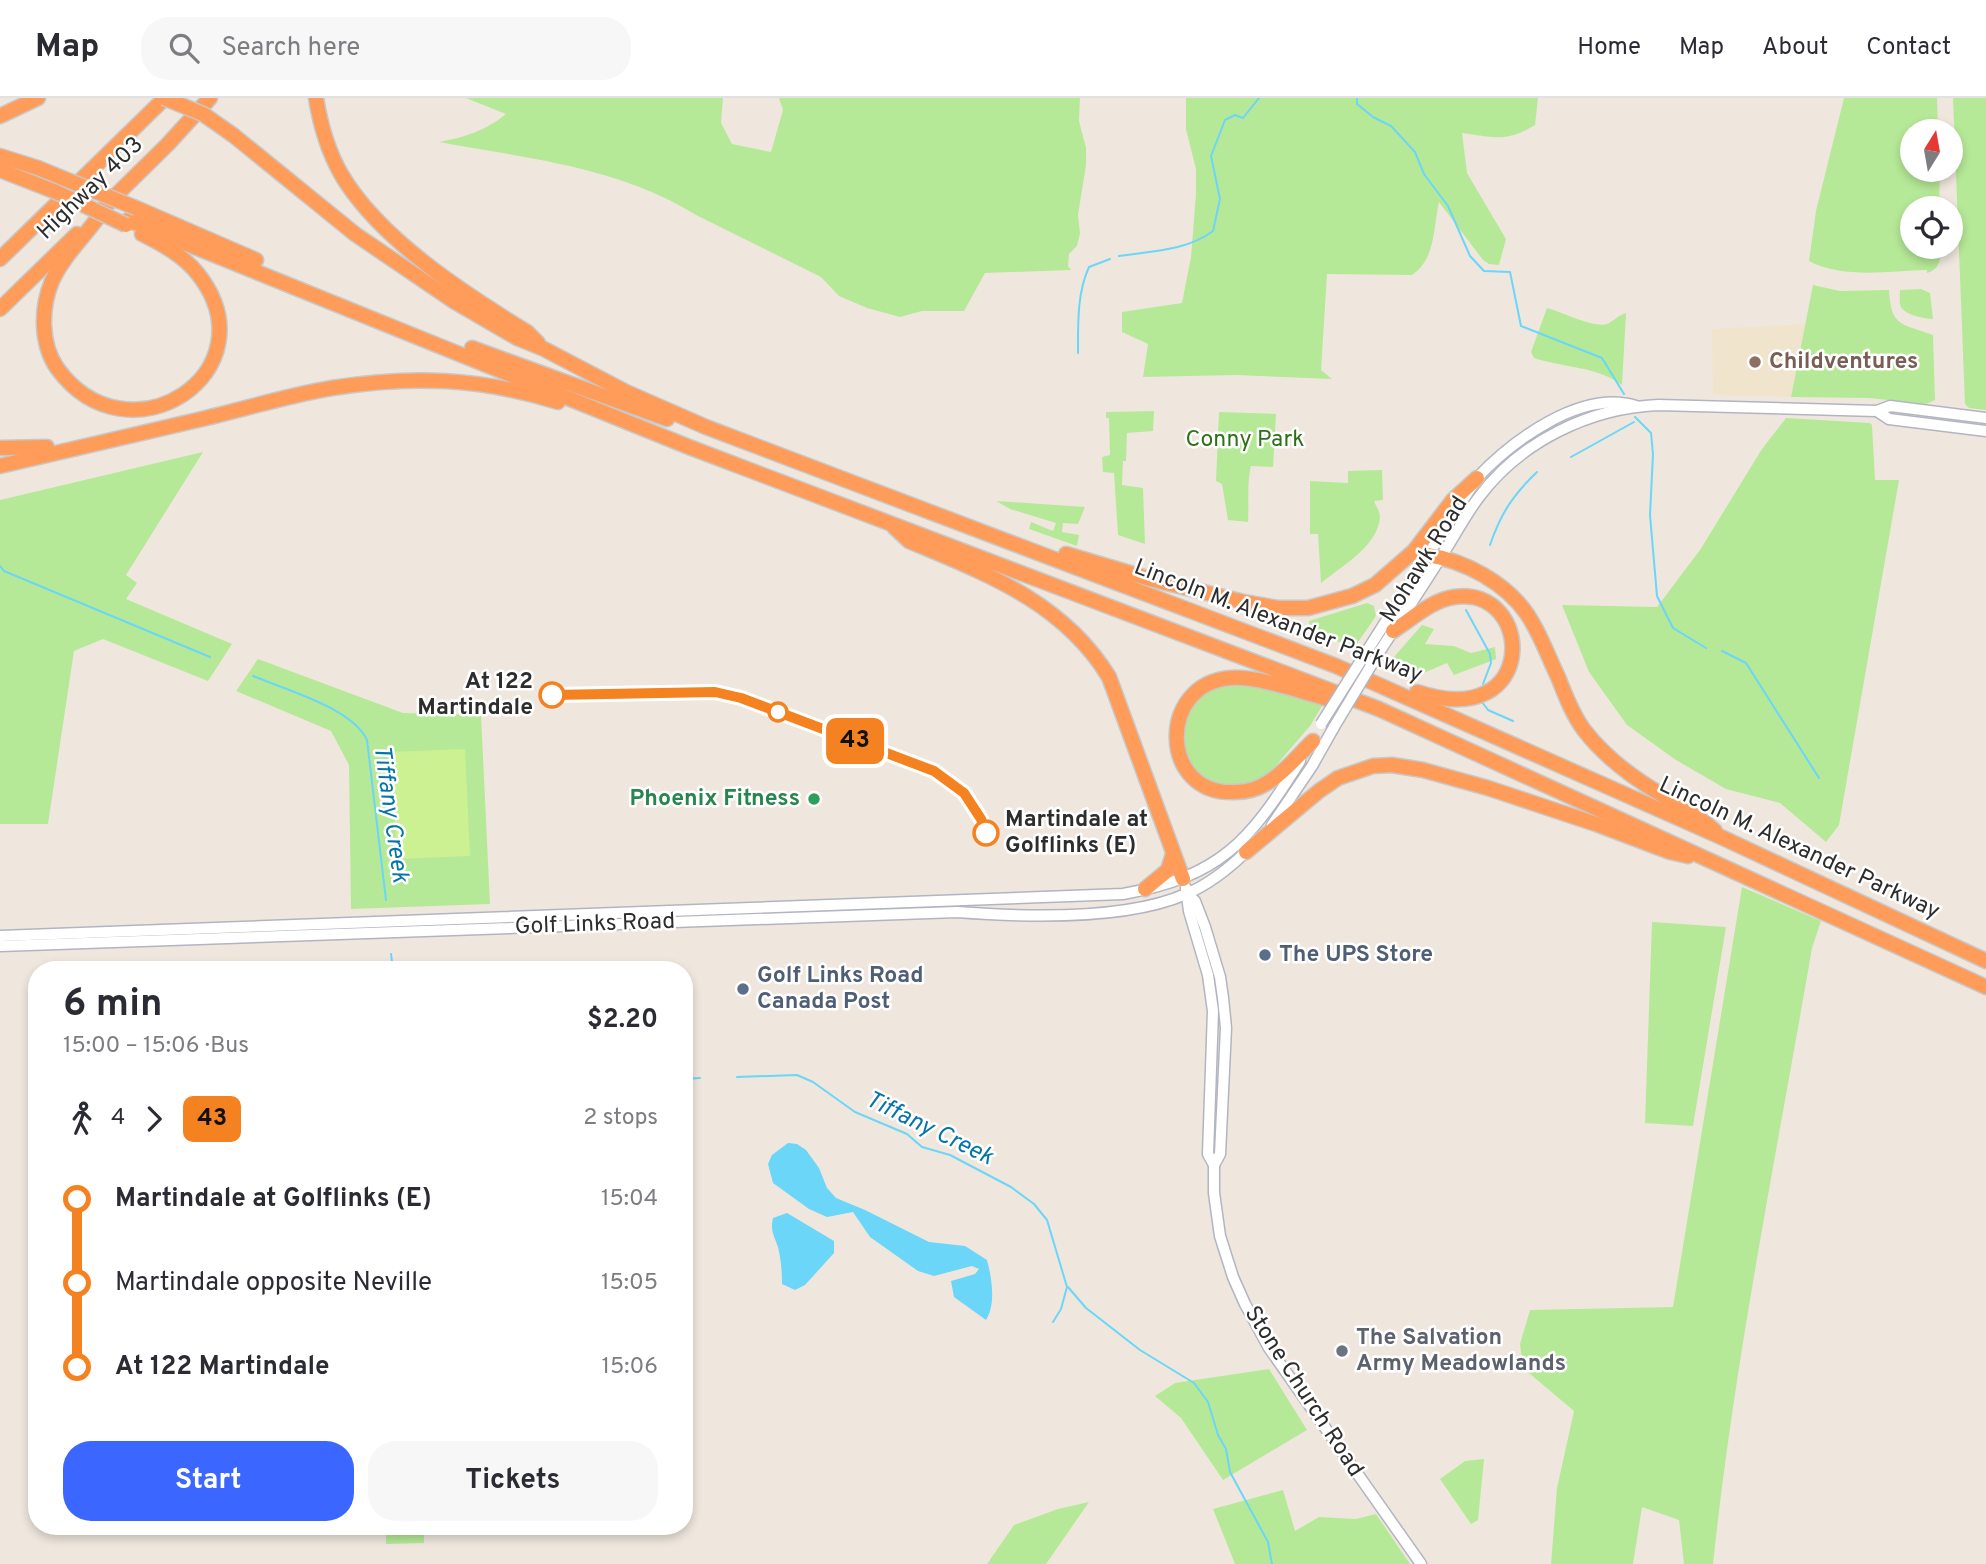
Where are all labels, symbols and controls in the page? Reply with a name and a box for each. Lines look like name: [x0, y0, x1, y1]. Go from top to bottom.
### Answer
search box: [141, 17, 631, 80]
text: Map: [35, 27, 99, 69]
icon: search: [165, 29, 203, 67]
text: Search here: [221, 32, 360, 65]
text: Home: [1577, 33, 1641, 63]
text: Map: [1679, 33, 1724, 63]
text: About: [1762, 33, 1828, 63]
text: Contact: [1866, 33, 1951, 63]
north arrow: [1900, 119, 1964, 182]
map controls: [1900, 119, 1963, 259]
street label: Highway 403: [32, 131, 150, 247]
button: locate: [1900, 196, 1963, 259]
place label: Childventures: [1769, 348, 1918, 377]
marker: Childventures: [1747, 354, 1763, 370]
park label: Conny Park: [1186, 426, 1304, 455]
street label: Mohawk Road: [1375, 491, 1475, 629]
street label: Lincoln M. Alexander Parkway: [1130, 554, 1426, 690]
place label: At 122 Martindale: [417, 668, 533, 723]
marker: At 122 Martindale: [539, 682, 565, 708]
unlabelled marker: [768, 702, 788, 722]
line badge: 43: [824, 718, 886, 764]
text: 43: [840, 726, 870, 756]
water label: Tiffany Creek: [366, 743, 415, 885]
street label: Lincoln M. Alexander Parkway: [1654, 771, 1944, 927]
place label: Phoenix Fitness: [630, 785, 800, 814]
marker: Phoenix Fitness: [806, 791, 822, 807]
place label: Martindale at Golflinks (E): [1005, 806, 1148, 861]
marker: Martindale at Golflinks (E): [973, 820, 999, 846]
street label: Golf Links Road: [514, 908, 676, 942]
place label: The UPS Store: [1279, 941, 1433, 970]
marker: The UPS Store: [1257, 947, 1273, 963]
place label: Golf Links Road Canada Post: [757, 962, 923, 1017]
text: 6 min: [63, 981, 162, 1030]
marker: Golf Links Road Canada Post: [735, 981, 751, 997]
text: $2.20: [587, 1004, 658, 1037]
text: 15:00 – 15:06 · Bus: [63, 1032, 249, 1061]
water label: Tiffany Creek: [860, 1085, 999, 1173]
icon: walk: [63, 1100, 101, 1138]
icon: forward: [135, 1100, 173, 1138]
text: 4: [111, 1104, 125, 1133]
text: 43: [197, 1104, 227, 1134]
text: 2 stops: [583, 1104, 658, 1133]
text: Martindale at Golflinks (E): [115, 1183, 432, 1216]
text: 15:04: [601, 1185, 658, 1214]
text: Martindale opposite Neville: [115, 1267, 432, 1300]
text: 15:05: [601, 1269, 658, 1298]
street label: Stone Church Road: [1237, 1301, 1369, 1483]
place label: The Salvation Army Meadowlands: [1356, 1324, 1566, 1379]
marker: The Salvation Army Meadowlands: [1334, 1343, 1350, 1359]
text: At 122 Martindale: [115, 1351, 329, 1384]
text: 15:06: [601, 1353, 658, 1382]
button: Start: [63, 1441, 354, 1521]
button: Tickets: [368, 1441, 658, 1521]

